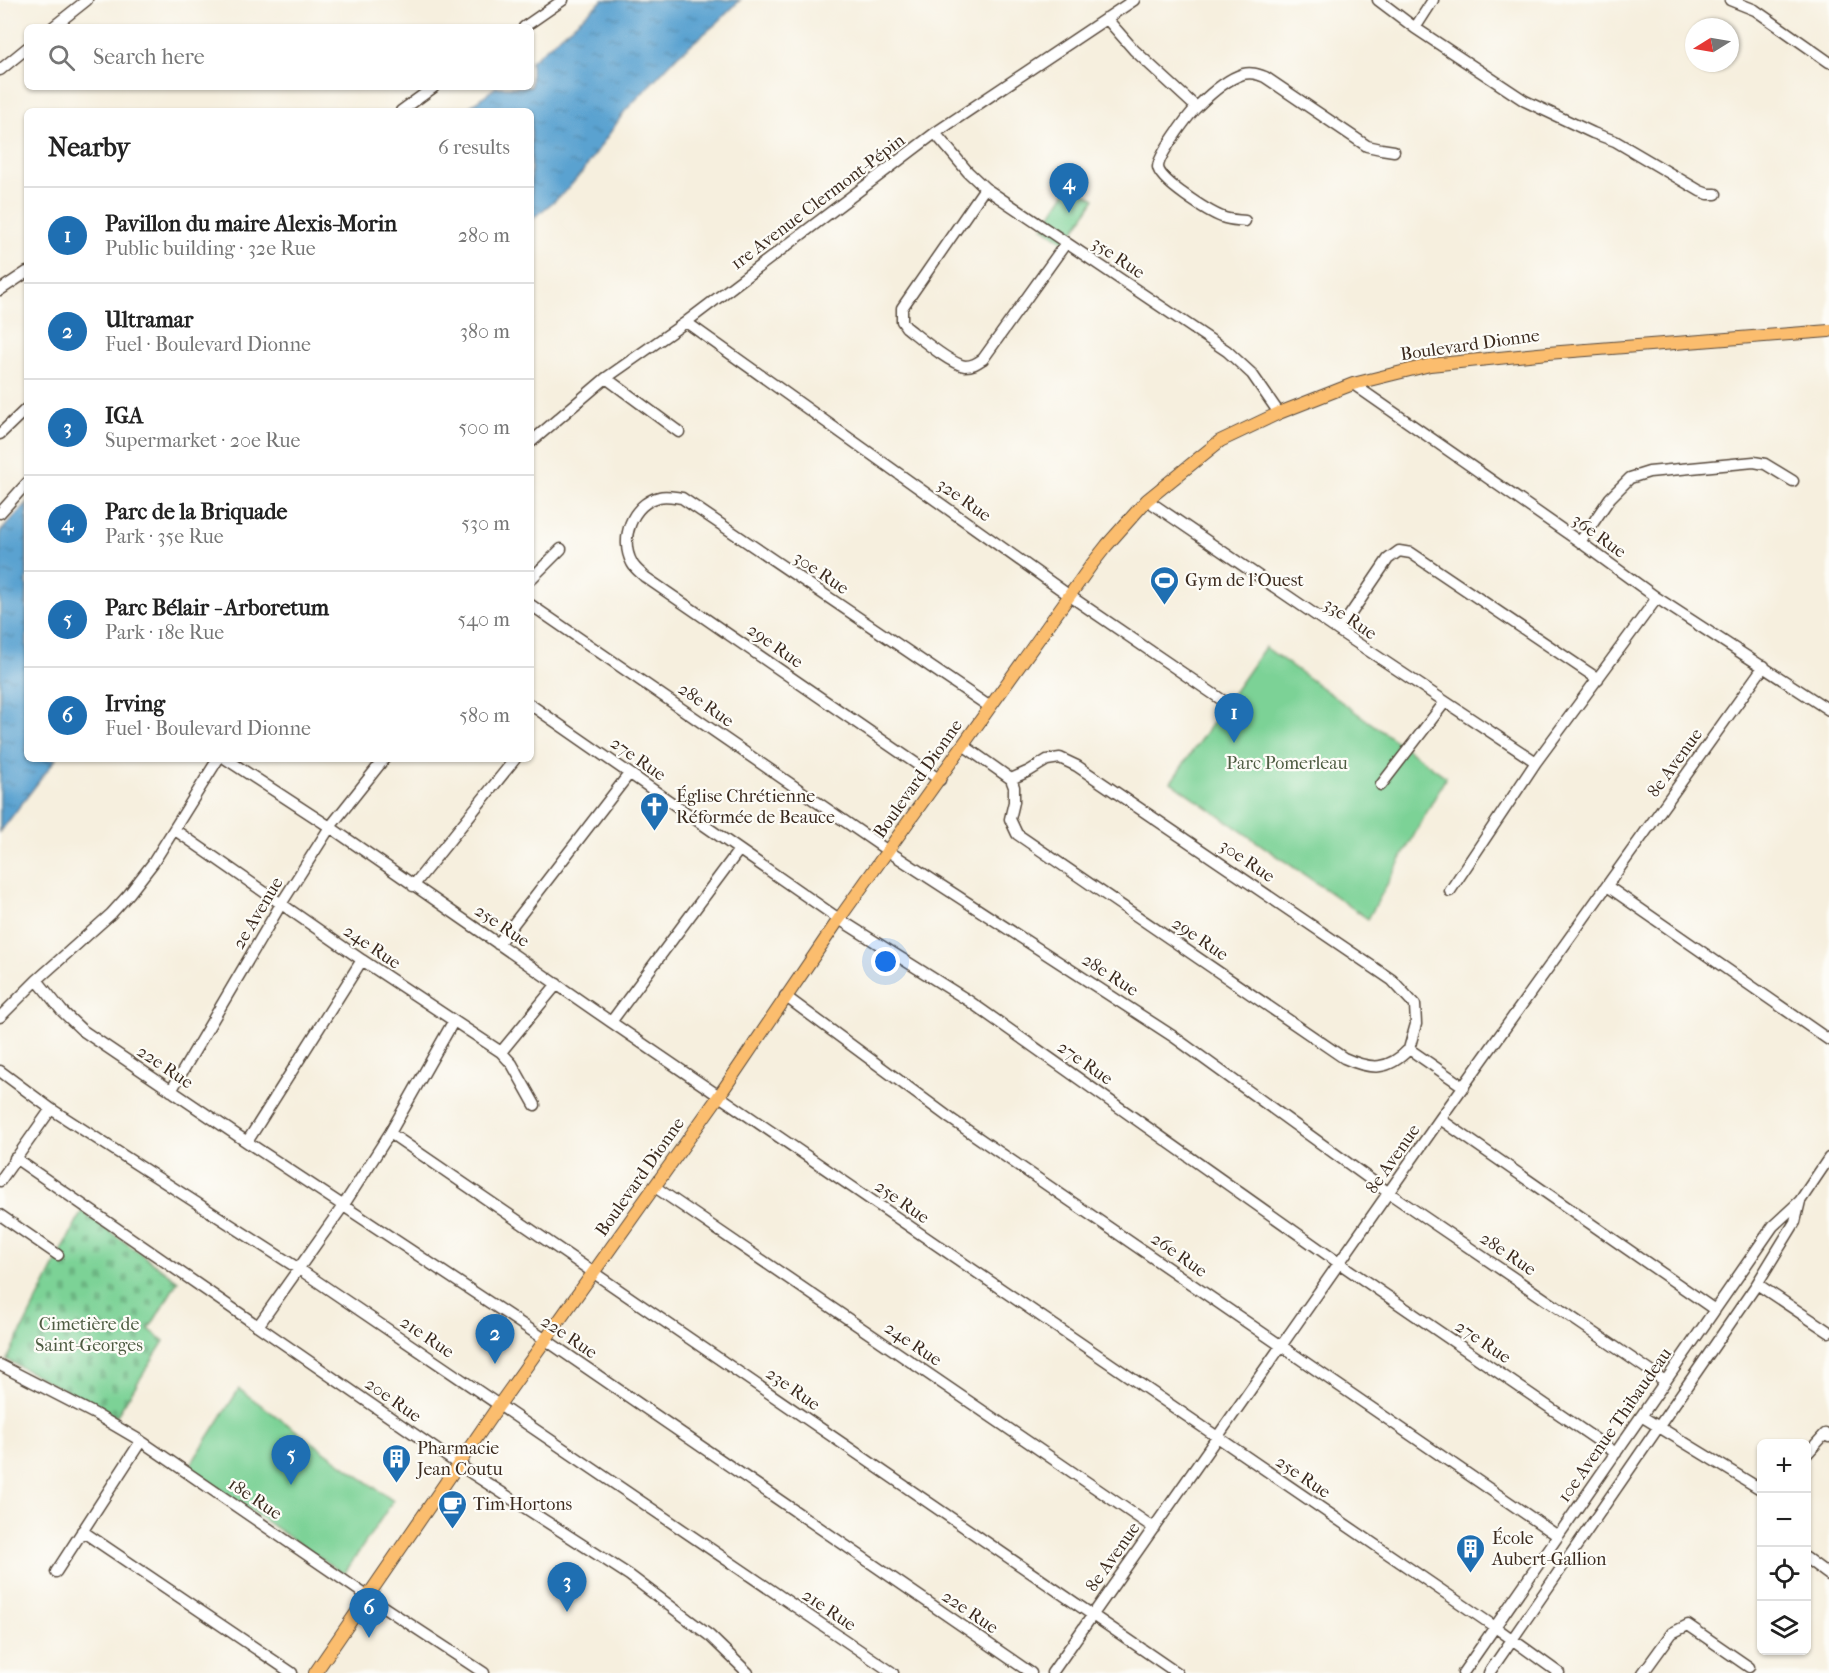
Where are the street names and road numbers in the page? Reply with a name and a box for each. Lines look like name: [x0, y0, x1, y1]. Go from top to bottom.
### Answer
street label: 1re Avenue Clermont-Pépin: [727, 129, 910, 274]
street label: 35e Rue: [1087, 233, 1149, 283]
street label: Boulevard Dionne: [1399, 325, 1541, 365]
street label: 32e Rue: [933, 474, 995, 526]
street label: 36e Rue: [1568, 509, 1630, 563]
street label: 30e Rue: [789, 547, 853, 599]
street label: 33e Rue: [1320, 594, 1381, 644]
street label: 29e Rue: [743, 619, 807, 673]
street label: 28e Rue: [674, 678, 738, 732]
street label: Boulevard Dionne: [869, 715, 967, 842]
street label: 8e Avenue: [1643, 724, 1707, 801]
street label: 27e Rue: [606, 732, 670, 786]
street label: 30e Rue: [1215, 835, 1279, 887]
street label: 2e Avenue: [228, 873, 288, 953]
street label: 25e Rue: [471, 900, 533, 952]
street label: 29e Rue: [1168, 913, 1232, 965]
street label: 24e Rue: [339, 920, 405, 974]
street label: 28e Rue: [1078, 949, 1142, 1001]
street label: 27e Rue: [1053, 1036, 1117, 1090]
street label: 22e Rue: [133, 1041, 197, 1093]
street label: Boulevard Dionne: [591, 1113, 689, 1240]
street label: 8e Avenue: [1361, 1120, 1425, 1198]
street label: 25e Rue: [871, 1176, 933, 1228]
street label: 26e Rue: [1147, 1228, 1211, 1282]
street label: 28e Rue: [1476, 1228, 1540, 1280]
street label: 21e Rue: [396, 1311, 458, 1363]
street label: 22e Rue: [537, 1311, 601, 1363]
street label: 27e Rue: [1451, 1316, 1515, 1368]
street label: 24e Rue: [880, 1317, 946, 1371]
street label: 10e Avenue Thibaudeau: [1554, 1344, 1676, 1506]
street label: 23e Rue: [762, 1363, 824, 1415]
street label: 20e Rue: [361, 1373, 425, 1427]
street label: 25e Rue: [1272, 1451, 1334, 1503]
street label: 18e Rue: [224, 1474, 286, 1525]
street label: 8e Avenue: [1081, 1518, 1145, 1596]
street label: 21e Rue: [798, 1584, 860, 1636]
street label: 22e Rue: [938, 1586, 1002, 1638]

